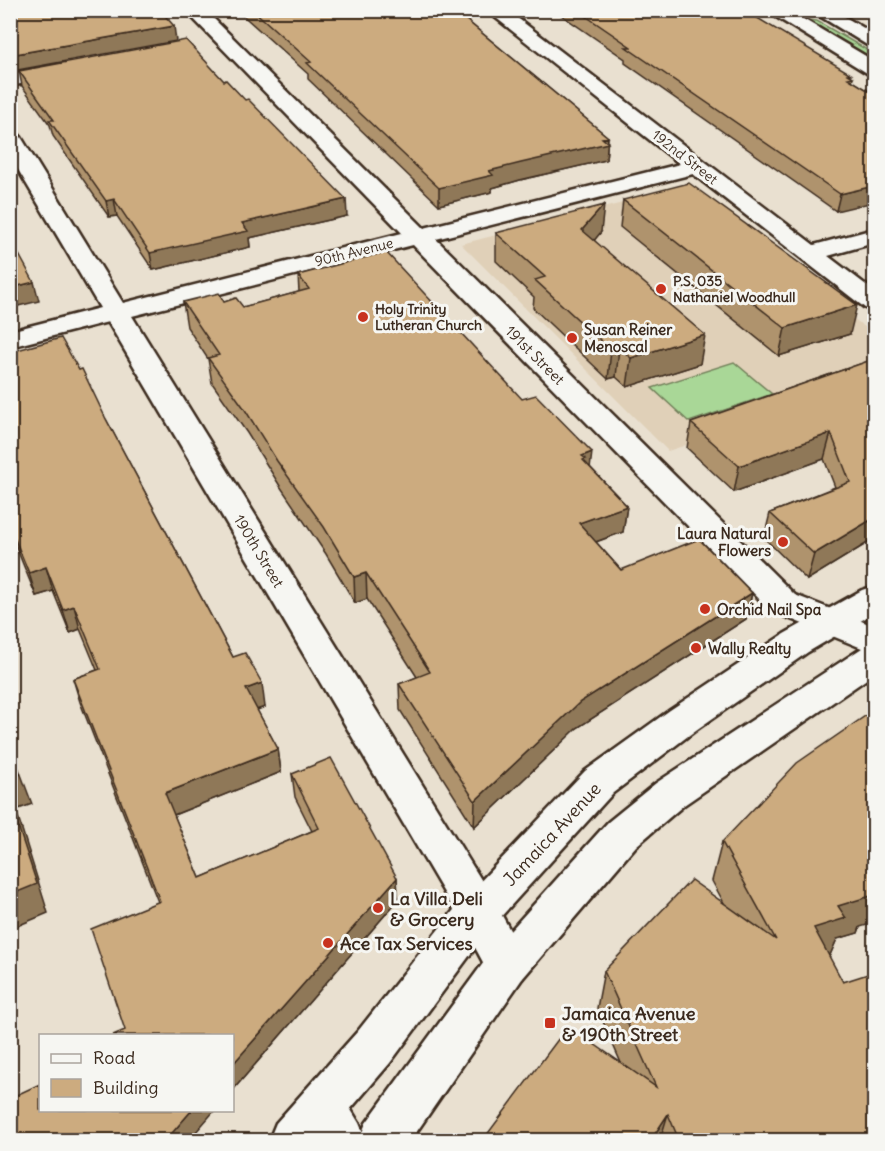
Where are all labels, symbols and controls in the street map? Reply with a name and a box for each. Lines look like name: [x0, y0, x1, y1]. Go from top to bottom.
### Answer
street label: 192nd Street: [649, 126, 722, 188]
street label: 90th Avenue: [313, 234, 395, 270]
place label: P.S. 035 Nathaniel Woodhull: [673, 272, 795, 306]
marker: P.S. 035 Nathaniel Woodhull: [654, 282, 668, 296]
place label: Holy Trinity Lutheran Church: [375, 300, 482, 334]
marker: Holy Trinity Lutheran Church: [356, 310, 370, 324]
place label: Susan Reiner Menoscal: [584, 320, 673, 356]
street label: 191st Street: [501, 321, 569, 389]
marker: Susan Reiner Menoscal: [565, 331, 579, 345]
street label: 190th Street: [230, 511, 288, 591]
place label: Laura Natural Flowers: [677, 524, 771, 560]
marker: Laura Natural Flowers: [776, 535, 790, 549]
place label: Orchid Nail Spa: [717, 600, 822, 620]
marker: Orchid Nail Spa: [698, 602, 712, 616]
place label: Wally Realty: [708, 639, 791, 659]
marker: Wally Realty: [689, 641, 703, 655]
street label: Jamaica Avenue: [498, 777, 606, 891]
place label: La Villa Deli & Grocery: [390, 887, 483, 931]
marker: La Villa Deli & Grocery: [371, 901, 385, 915]
place label: Ace Tax Services: [340, 932, 473, 955]
marker: Ace Tax Services: [321, 936, 335, 950]
place label: Jamaica Avenue & 190th Street: [562, 1002, 696, 1046]
marker: Jamaica Avenue & 190th Street: [543, 1016, 557, 1030]
legend: [39, 1034, 234, 1112]
text: Road: [93, 1046, 136, 1069]
text: Building: [93, 1076, 158, 1099]

